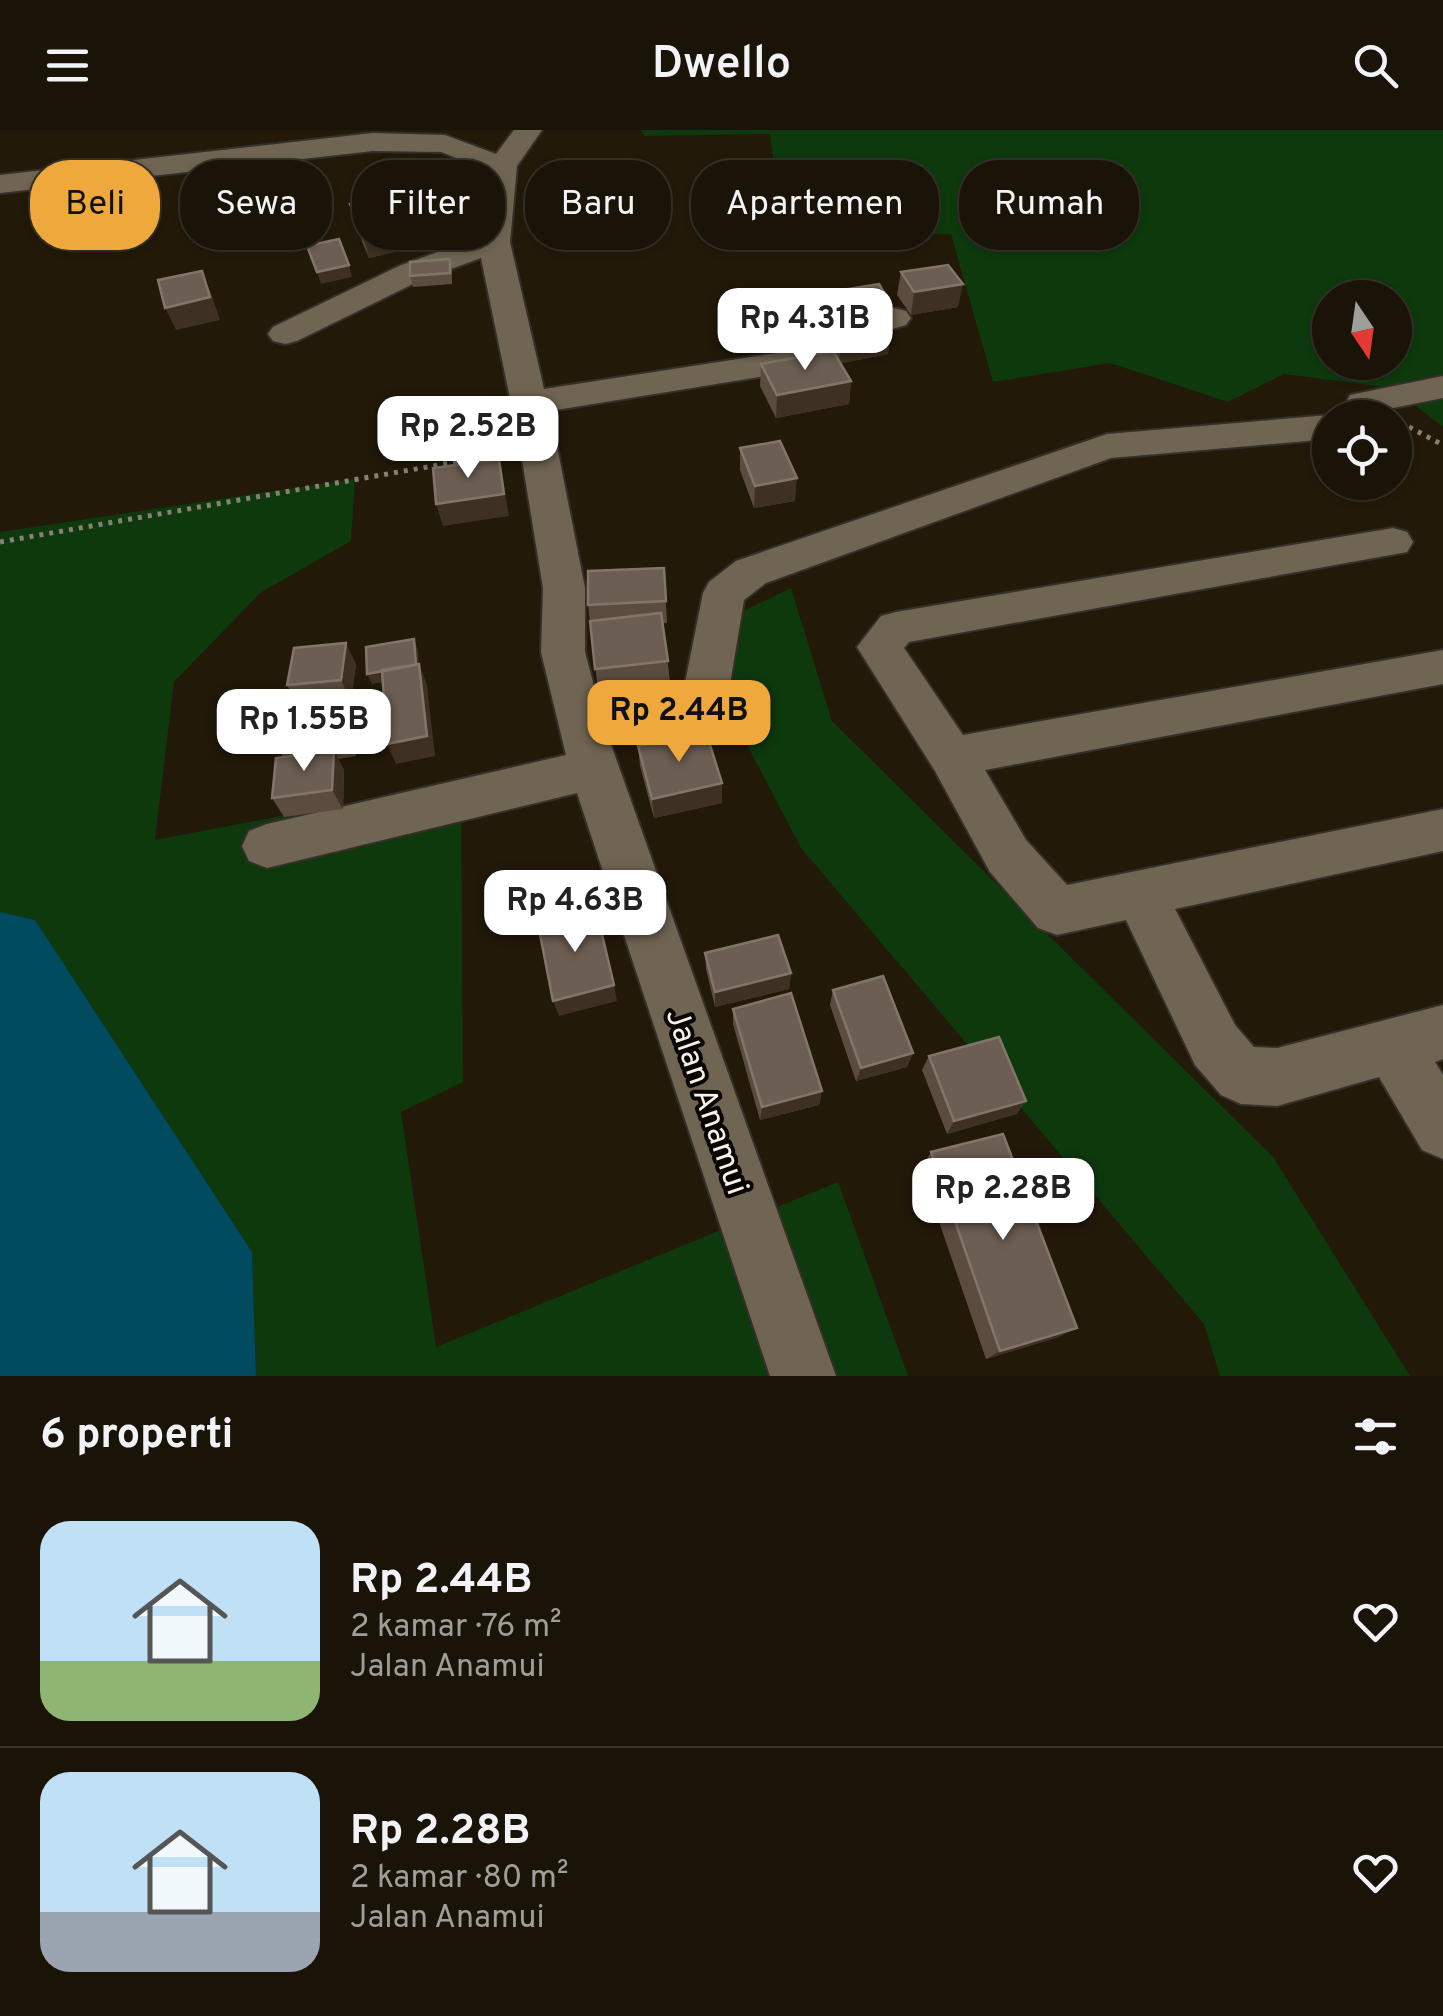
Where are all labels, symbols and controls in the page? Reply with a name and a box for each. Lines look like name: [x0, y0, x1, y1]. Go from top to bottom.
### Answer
text: Dwello: [652, 37, 791, 94]
icon: menu: [40, 38, 95, 93]
icon: search: [1348, 38, 1403, 93]
chip: Beli: [30, 160, 160, 250]
chip: Sewa: [180, 160, 332, 250]
chip: Filter: [352, 160, 505, 250]
chip: Baru: [525, 160, 671, 250]
chip: Apartemen: [691, 160, 939, 250]
chip: Rumah: [959, 160, 1139, 250]
north arrow: [1312, 280, 1412, 380]
map controls: [1312, 280, 1412, 500]
pin: Rp 4.31B: [702, 288, 908, 373]
text: Rp 4.31B: [740, 300, 870, 340]
pin: Rp 2.52B: [365, 396, 571, 481]
button: locate: [1312, 400, 1412, 500]
text: Rp 2.52B: [399, 408, 537, 448]
pin: Rp 2.44B: [576, 680, 782, 765]
pin: Rp 1.55B: [201, 689, 407, 774]
text: Rp 2.44B: [609, 692, 749, 732]
text: Rp 1.55B: [239, 701, 369, 741]
pin: Rp 4.63B: [472, 870, 678, 955]
text: Rp 4.63B: [506, 882, 644, 922]
street label: Jalan Anamui: [655, 1003, 756, 1200]
pin: Rp 2.28B: [900, 1158, 1106, 1243]
text: Rp 2.28B: [934, 1170, 1072, 1210]
icon: filters: [1348, 1409, 1403, 1464]
text: 6 properti: [40, 1410, 233, 1463]
text: Rp 2.44B: [350, 1555, 533, 1608]
icon: home: [120, 1561, 240, 1681]
icon: heart: [1348, 1594, 1403, 1649]
text: 2 kamar · 76 m²: [350, 1608, 562, 1648]
text: Jalan Anamui: [350, 1648, 545, 1688]
text: Rp 2.28B: [350, 1806, 531, 1859]
icon: home: [120, 1812, 240, 1932]
icon: heart: [1348, 1845, 1403, 1900]
text: 2 kamar · 80 m²: [350, 1859, 569, 1899]
text: Jalan Anamui: [350, 1899, 545, 1939]

